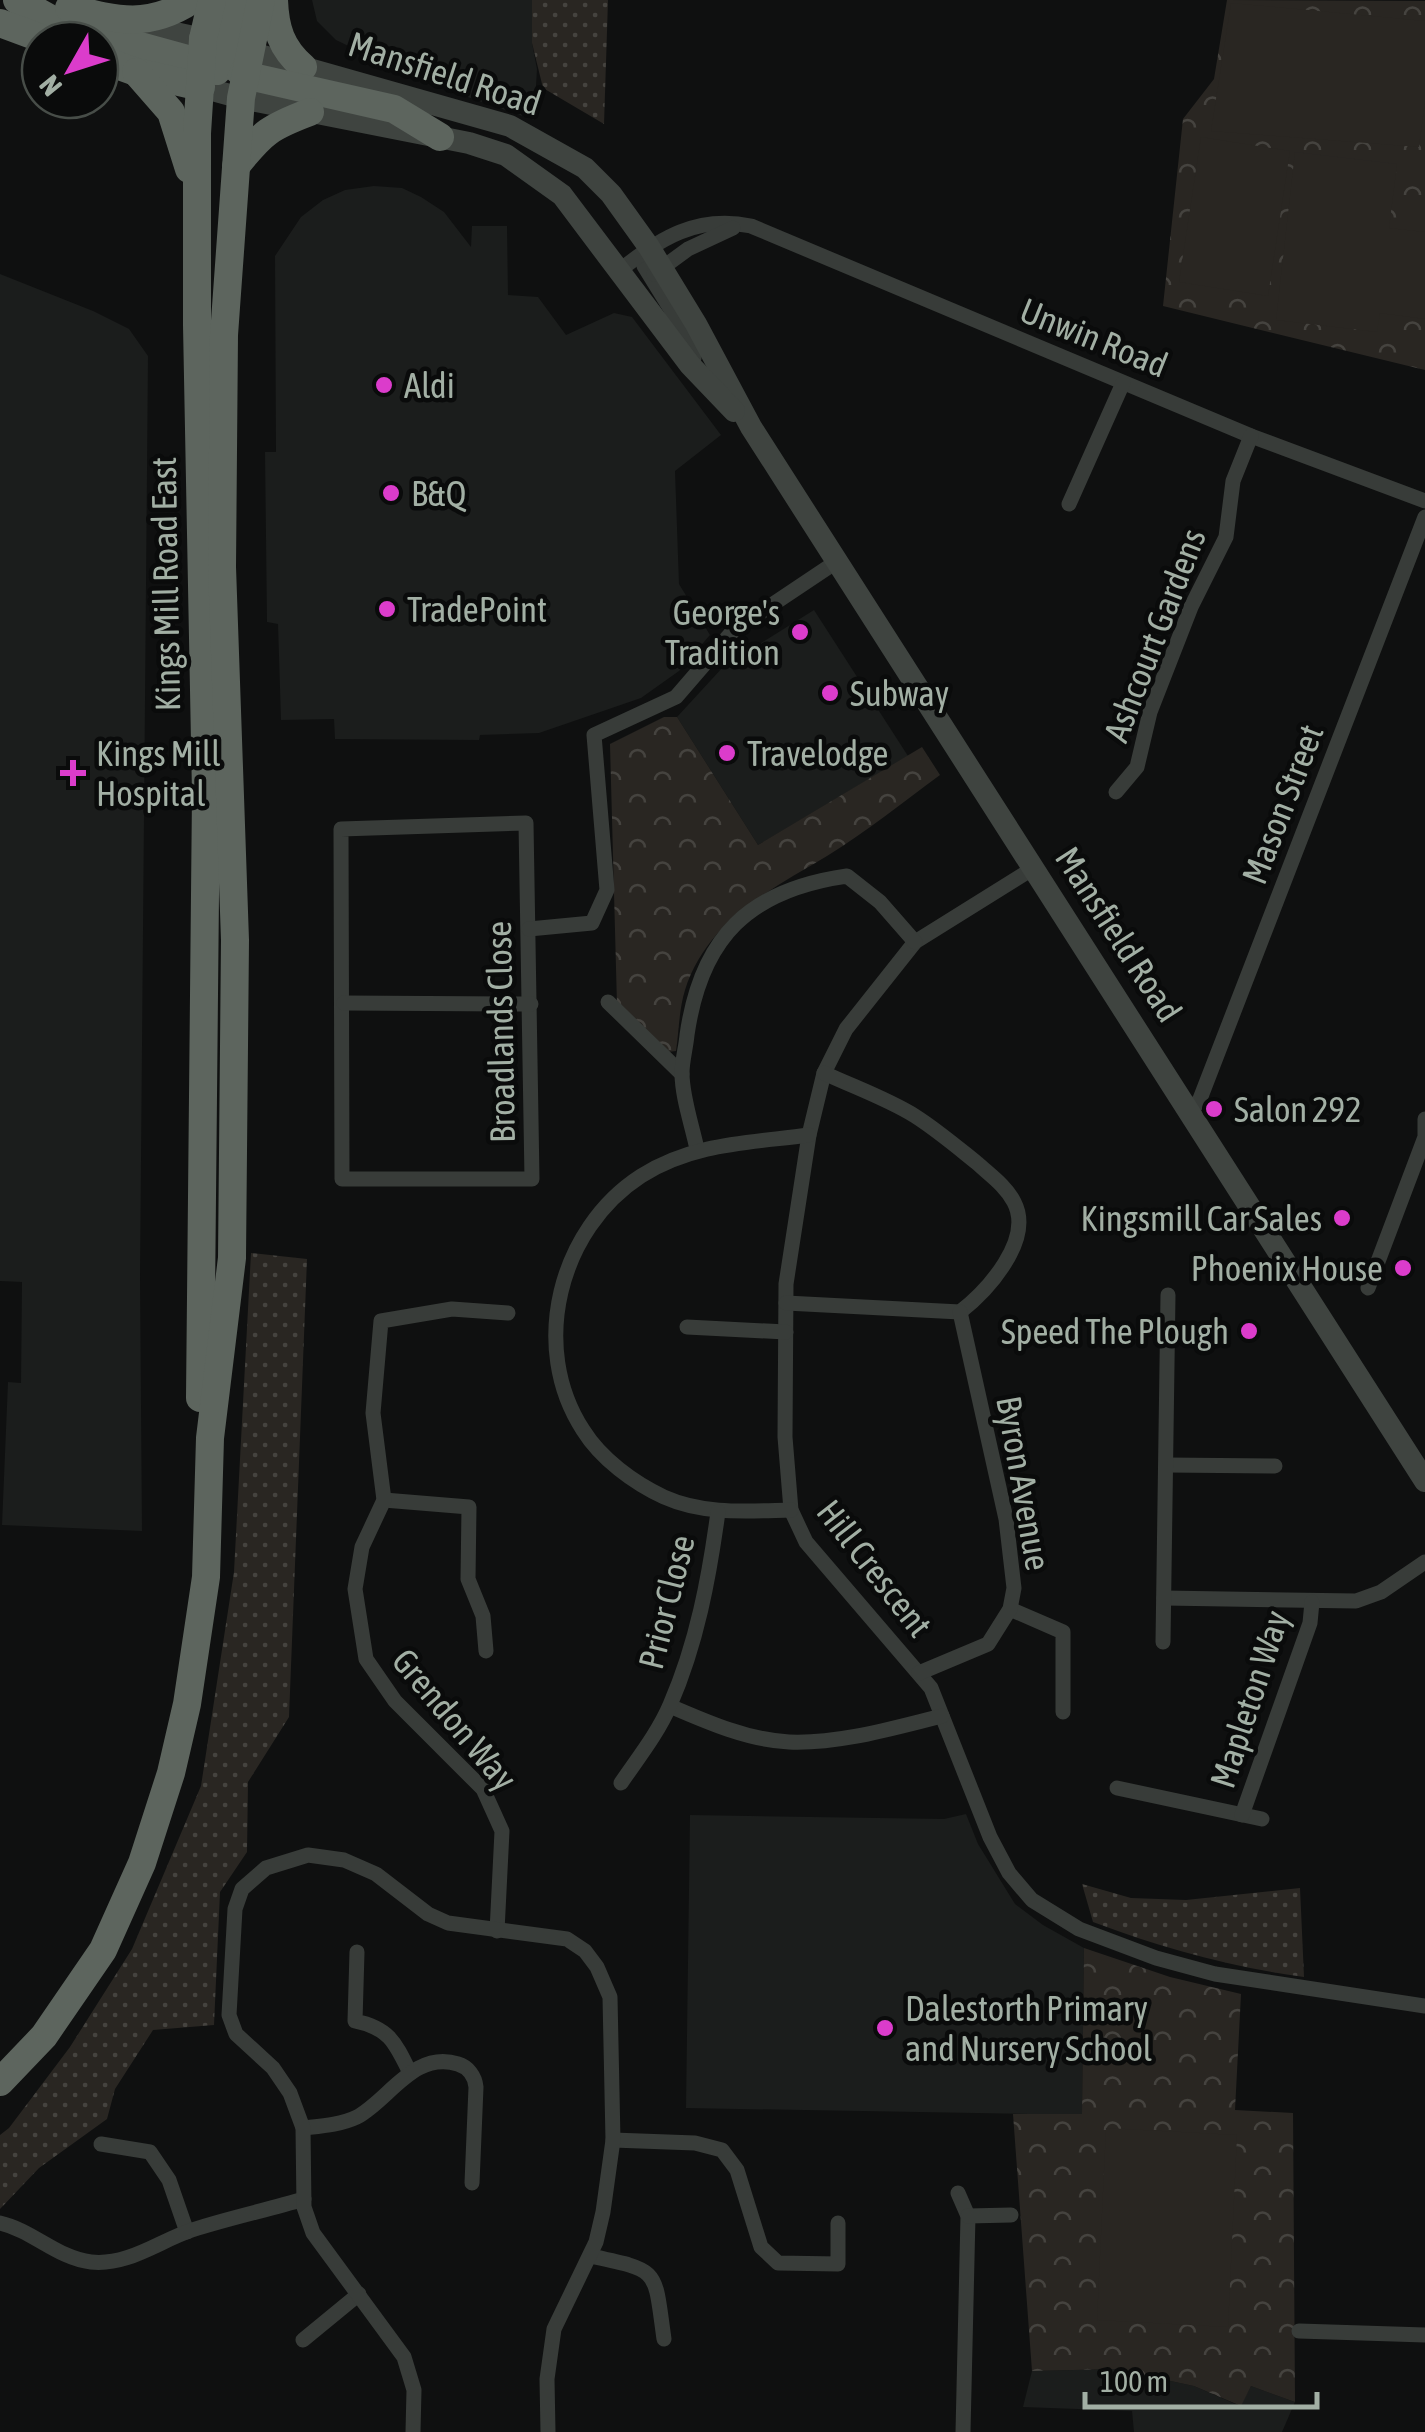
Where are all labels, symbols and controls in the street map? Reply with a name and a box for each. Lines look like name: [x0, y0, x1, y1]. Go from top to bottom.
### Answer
north arrow: [20, 20, 120, 120]
street label: Mansfield Road: [344, 23, 546, 123]
text: N: [33, 69, 68, 102]
street label: Unwin Road: [1015, 289, 1173, 385]
place label: Aldi: [404, 365, 455, 405]
marker: Aldi: [373, 374, 395, 396]
street label: Kings Mill Road East: [143, 456, 187, 712]
place label: B&Q: [411, 473, 467, 513]
marker: B&Q: [380, 482, 402, 504]
street label: Ashcourt Gardens: [1095, 523, 1213, 747]
place label: TradePoint: [407, 589, 547, 629]
place label: George's Tradition: [665, 592, 780, 672]
marker: TradePoint: [376, 598, 398, 620]
marker: George's Tradition: [789, 621, 811, 643]
place label: Subway: [850, 673, 949, 713]
marker: Subway: [819, 682, 841, 704]
street label: Mason Street: [1233, 719, 1331, 889]
place label: Kings Mill Hospital: [96, 733, 220, 813]
place label: Travelodge: [747, 733, 888, 773]
marker: Travelodge: [716, 742, 738, 764]
marker: Kings Mill Hospital: [60, 760, 86, 786]
street label: Mansfield Road: [1048, 839, 1190, 1029]
street label: Broadlands Close: [478, 921, 522, 1143]
place label: Salon 292: [1234, 1089, 1361, 1129]
marker: Salon 292: [1203, 1098, 1225, 1120]
place label: Kingsmill Car Sales: [1081, 1198, 1322, 1238]
marker: Kingsmill Car Sales: [1331, 1207, 1353, 1229]
place label: Phoenix House: [1191, 1248, 1383, 1288]
marker: Phoenix House: [1392, 1257, 1414, 1279]
place label: Speed The Plough: [1001, 1311, 1229, 1351]
marker: Speed The Plough: [1238, 1320, 1260, 1342]
street label: Byron Avenue: [989, 1393, 1059, 1573]
street label: Hill Crescent: [809, 1492, 941, 1644]
street label: Prior Close: [630, 1531, 702, 1673]
street label: Mapleton Way: [1202, 1605, 1296, 1793]
street label: Grendon Way: [385, 1640, 525, 1798]
place label: Dalestorth Primary and Nursery School: [905, 1988, 1152, 2068]
marker: Dalestorth Primary and Nursery School: [874, 2017, 896, 2039]
scale bar: [1085, 2347, 1318, 2409]
text: 100 m: [1100, 2364, 1168, 2398]

